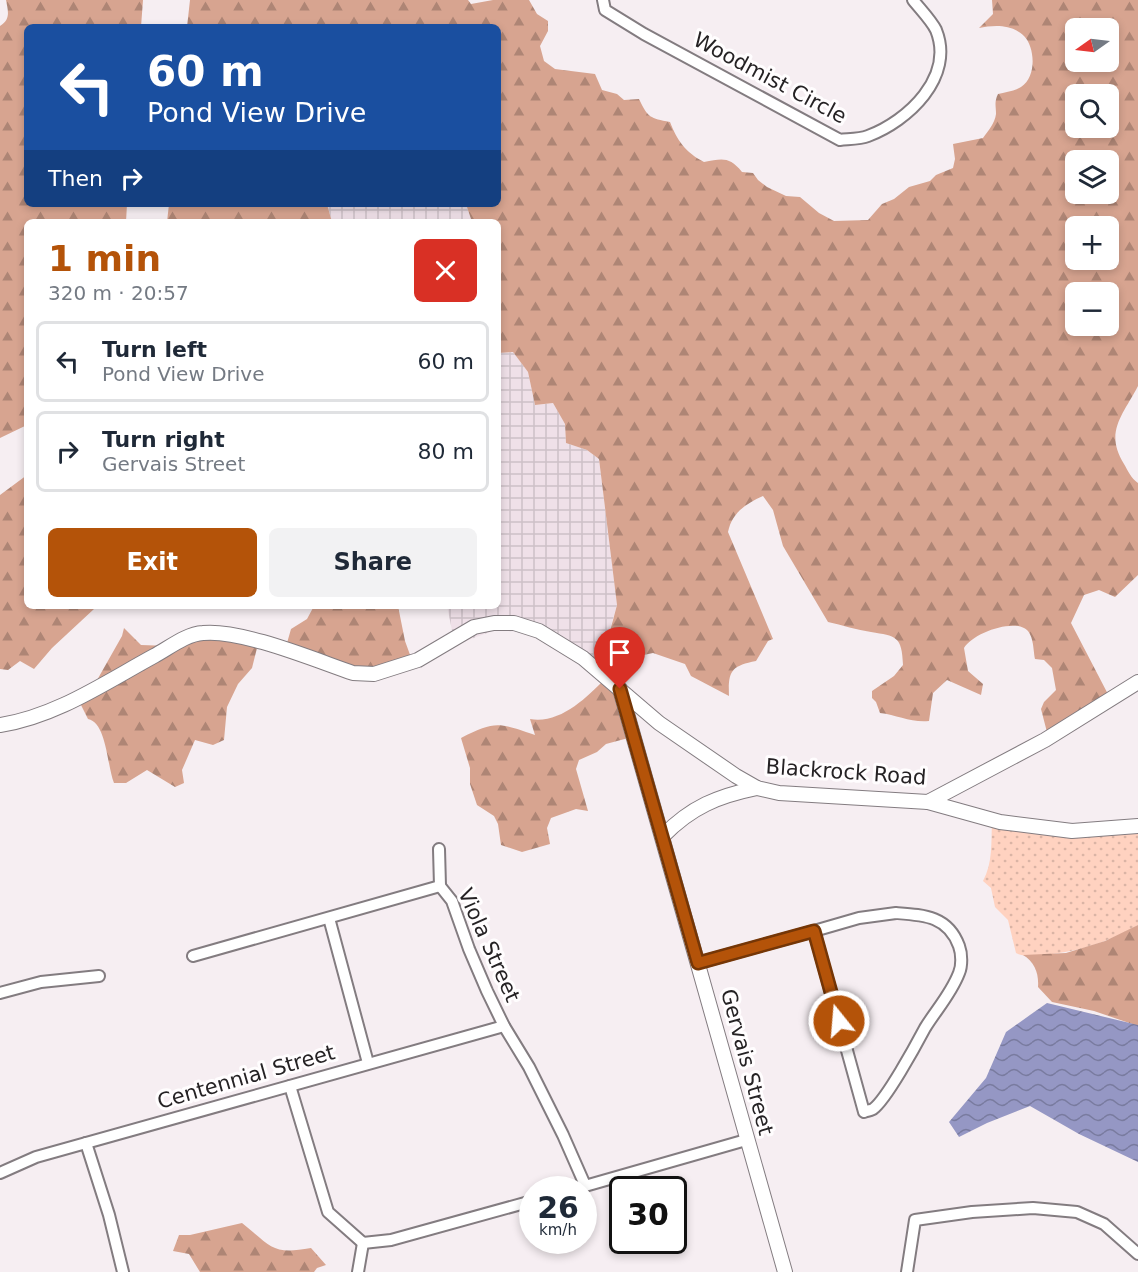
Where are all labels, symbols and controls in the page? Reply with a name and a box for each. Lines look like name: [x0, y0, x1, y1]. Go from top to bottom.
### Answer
north arrow: [1065, 18, 1119, 72]
map controls: [1065, 18, 1119, 336]
street label: Woodmist Circle: [689, 28, 851, 128]
text: 60 m: [147, 47, 264, 96]
icon: left: [48, 48, 126, 126]
button: search: [1065, 84, 1119, 138]
text: Pond View Drive: [147, 97, 366, 128]
button: layers: [1065, 150, 1119, 204]
icon: right: [115, 162, 148, 195]
text: Then: [48, 166, 103, 191]
button: +: [1065, 216, 1119, 270]
text: 1 min: [48, 238, 161, 279]
button: close: [414, 239, 477, 302]
text: 320 m · 20:57: [48, 281, 189, 305]
button: −: [1065, 282, 1119, 336]
text: Turn left: [102, 337, 207, 362]
icon: left: [51, 345, 84, 378]
text: 60 m: [418, 349, 474, 374]
text: Pond View Drive: [102, 362, 264, 386]
text: Turn right: [102, 427, 225, 452]
icon: right: [51, 435, 84, 468]
text: 80 m: [418, 439, 474, 464]
text: Gervais Street: [102, 452, 245, 476]
button: Exit: [48, 528, 257, 597]
button: Share: [269, 528, 477, 597]
pin: [594, 627, 645, 689]
icon: arrive: [603, 636, 636, 669]
street label: Blackrock Road: [765, 754, 927, 790]
street label: Viola Street: [453, 884, 525, 1006]
street label: Gervais Street: [716, 986, 778, 1138]
position arrow: [807, 989, 871, 1053]
street label: Centennial Street: [154, 1040, 338, 1114]
speed limit sign: 30: [609, 1176, 687, 1254]
text: 26: [537, 1190, 579, 1225]
text: km/h: [539, 1221, 577, 1239]

